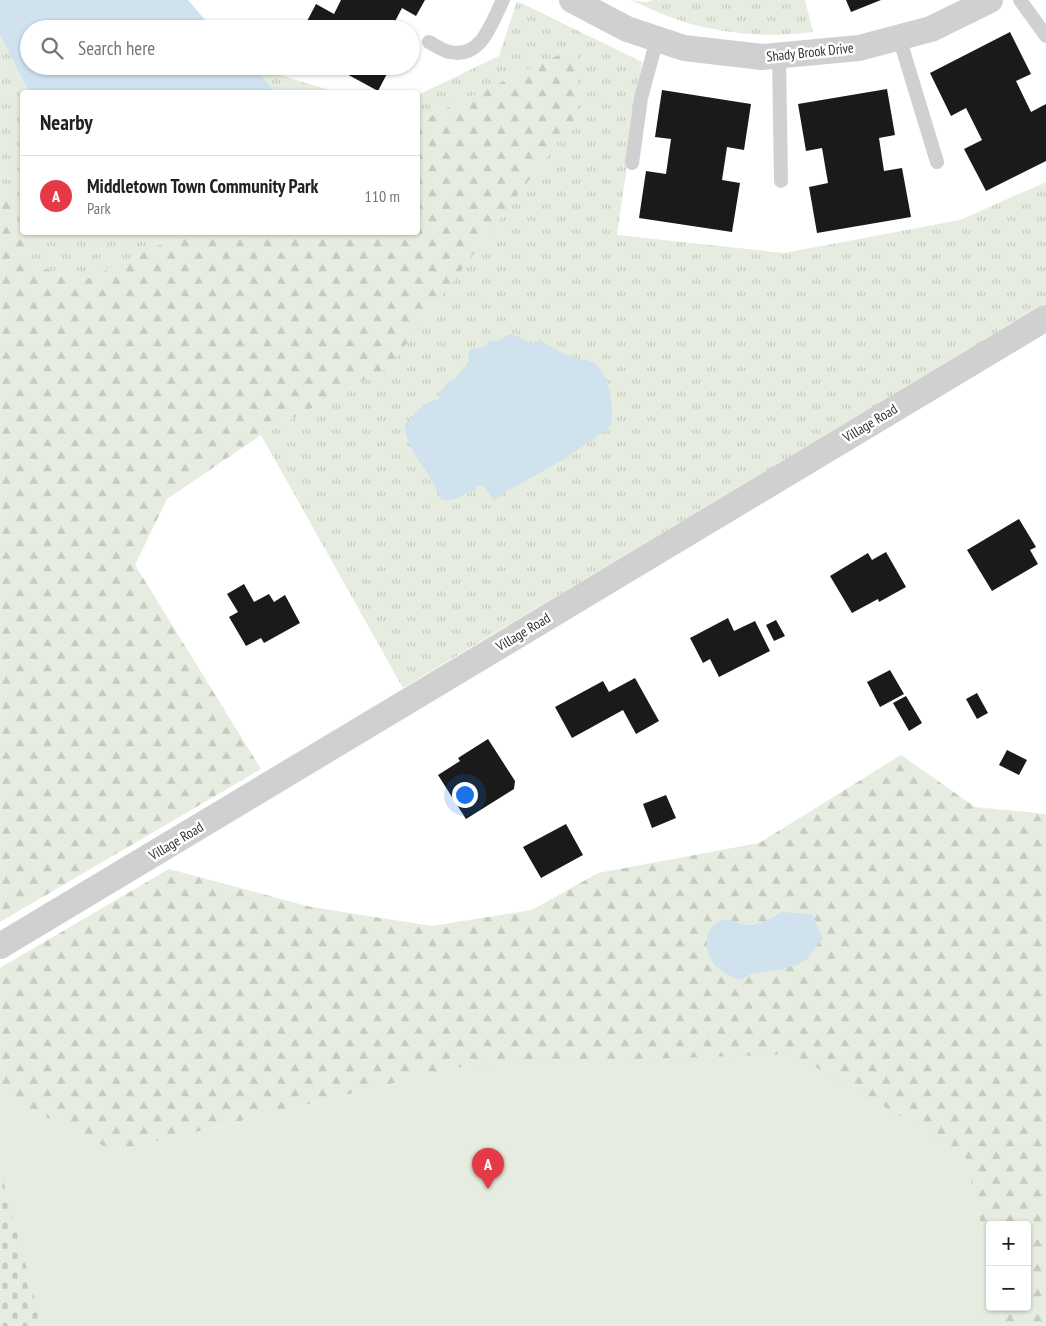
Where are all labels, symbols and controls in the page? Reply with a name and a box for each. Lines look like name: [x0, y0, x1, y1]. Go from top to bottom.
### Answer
search box: [20, 20, 420, 75]
icon: search: [38, 34, 66, 62]
text: Search here: [78, 36, 155, 60]
street label: Shady Brook Drive: [765, 38, 855, 66]
text: Nearby: [40, 109, 93, 136]
text: Middletown Town Community Park: [87, 174, 318, 198]
text: A: [52, 186, 60, 206]
text: 110 m: [365, 186, 400, 206]
text: Park: [87, 198, 111, 218]
street label: Village Road: [839, 400, 900, 447]
street label: Village Road: [492, 609, 553, 656]
your location: [452, 782, 478, 808]
street label: Village Road: [145, 818, 206, 865]
pin: A: [472, 1148, 504, 1189]
map controls: [986, 1221, 1031, 1311]
button: +: [986, 1221, 1031, 1266]
button: −: [986, 1266, 1031, 1311]

